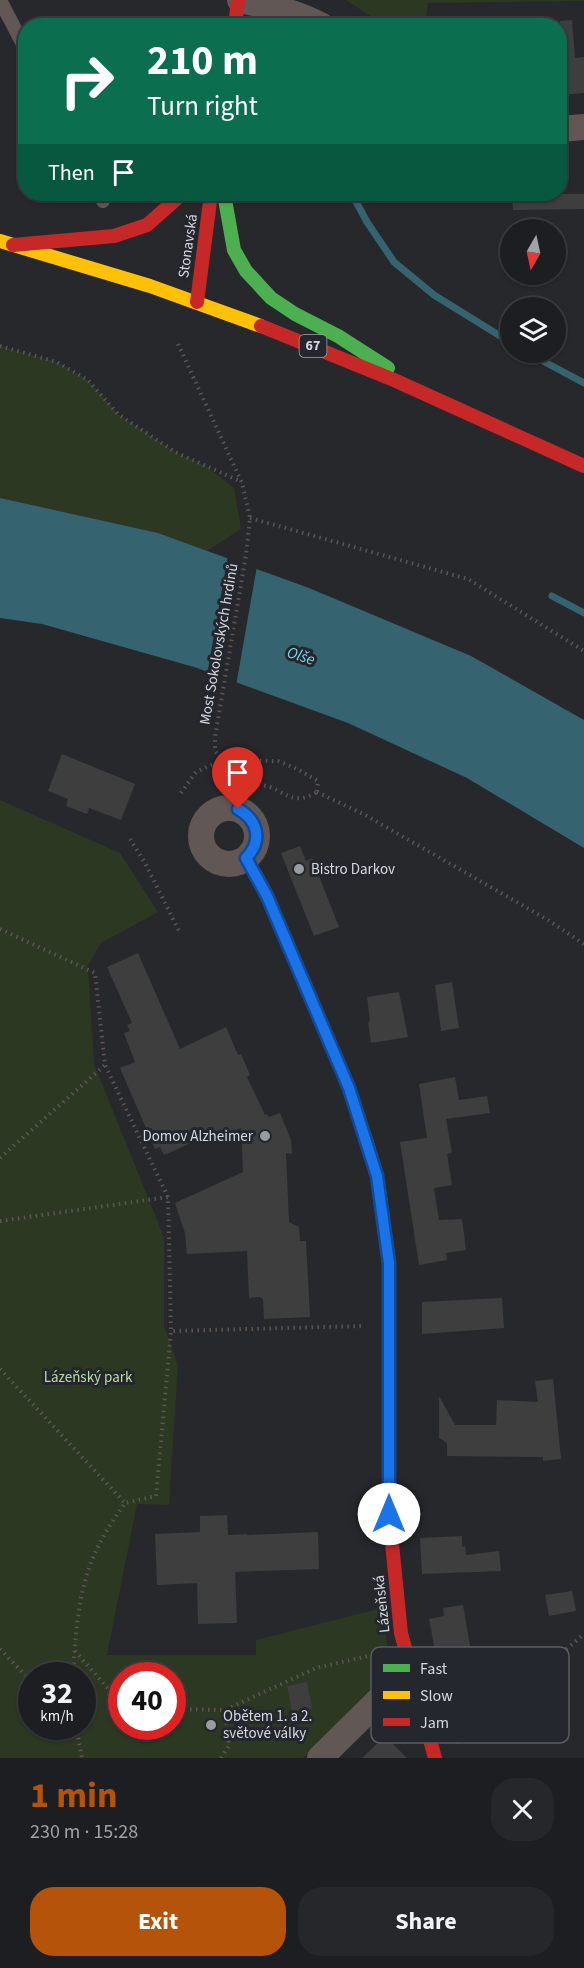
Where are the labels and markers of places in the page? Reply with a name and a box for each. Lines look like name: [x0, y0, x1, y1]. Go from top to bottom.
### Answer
pin: [212, 747, 263, 809]
place label: Bistro Darkov: [311, 859, 395, 880]
marker: Bistro Darkov: [292, 862, 306, 876]
place label: Domov Alzheimer: [142, 1126, 254, 1147]
marker: Domov Alzheimer: [258, 1129, 272, 1143]
place label: Obětem 1. a 2. světové války: [223, 1706, 312, 1744]
marker: Obětem 1. a 2. světové války: [204, 1718, 218, 1732]

